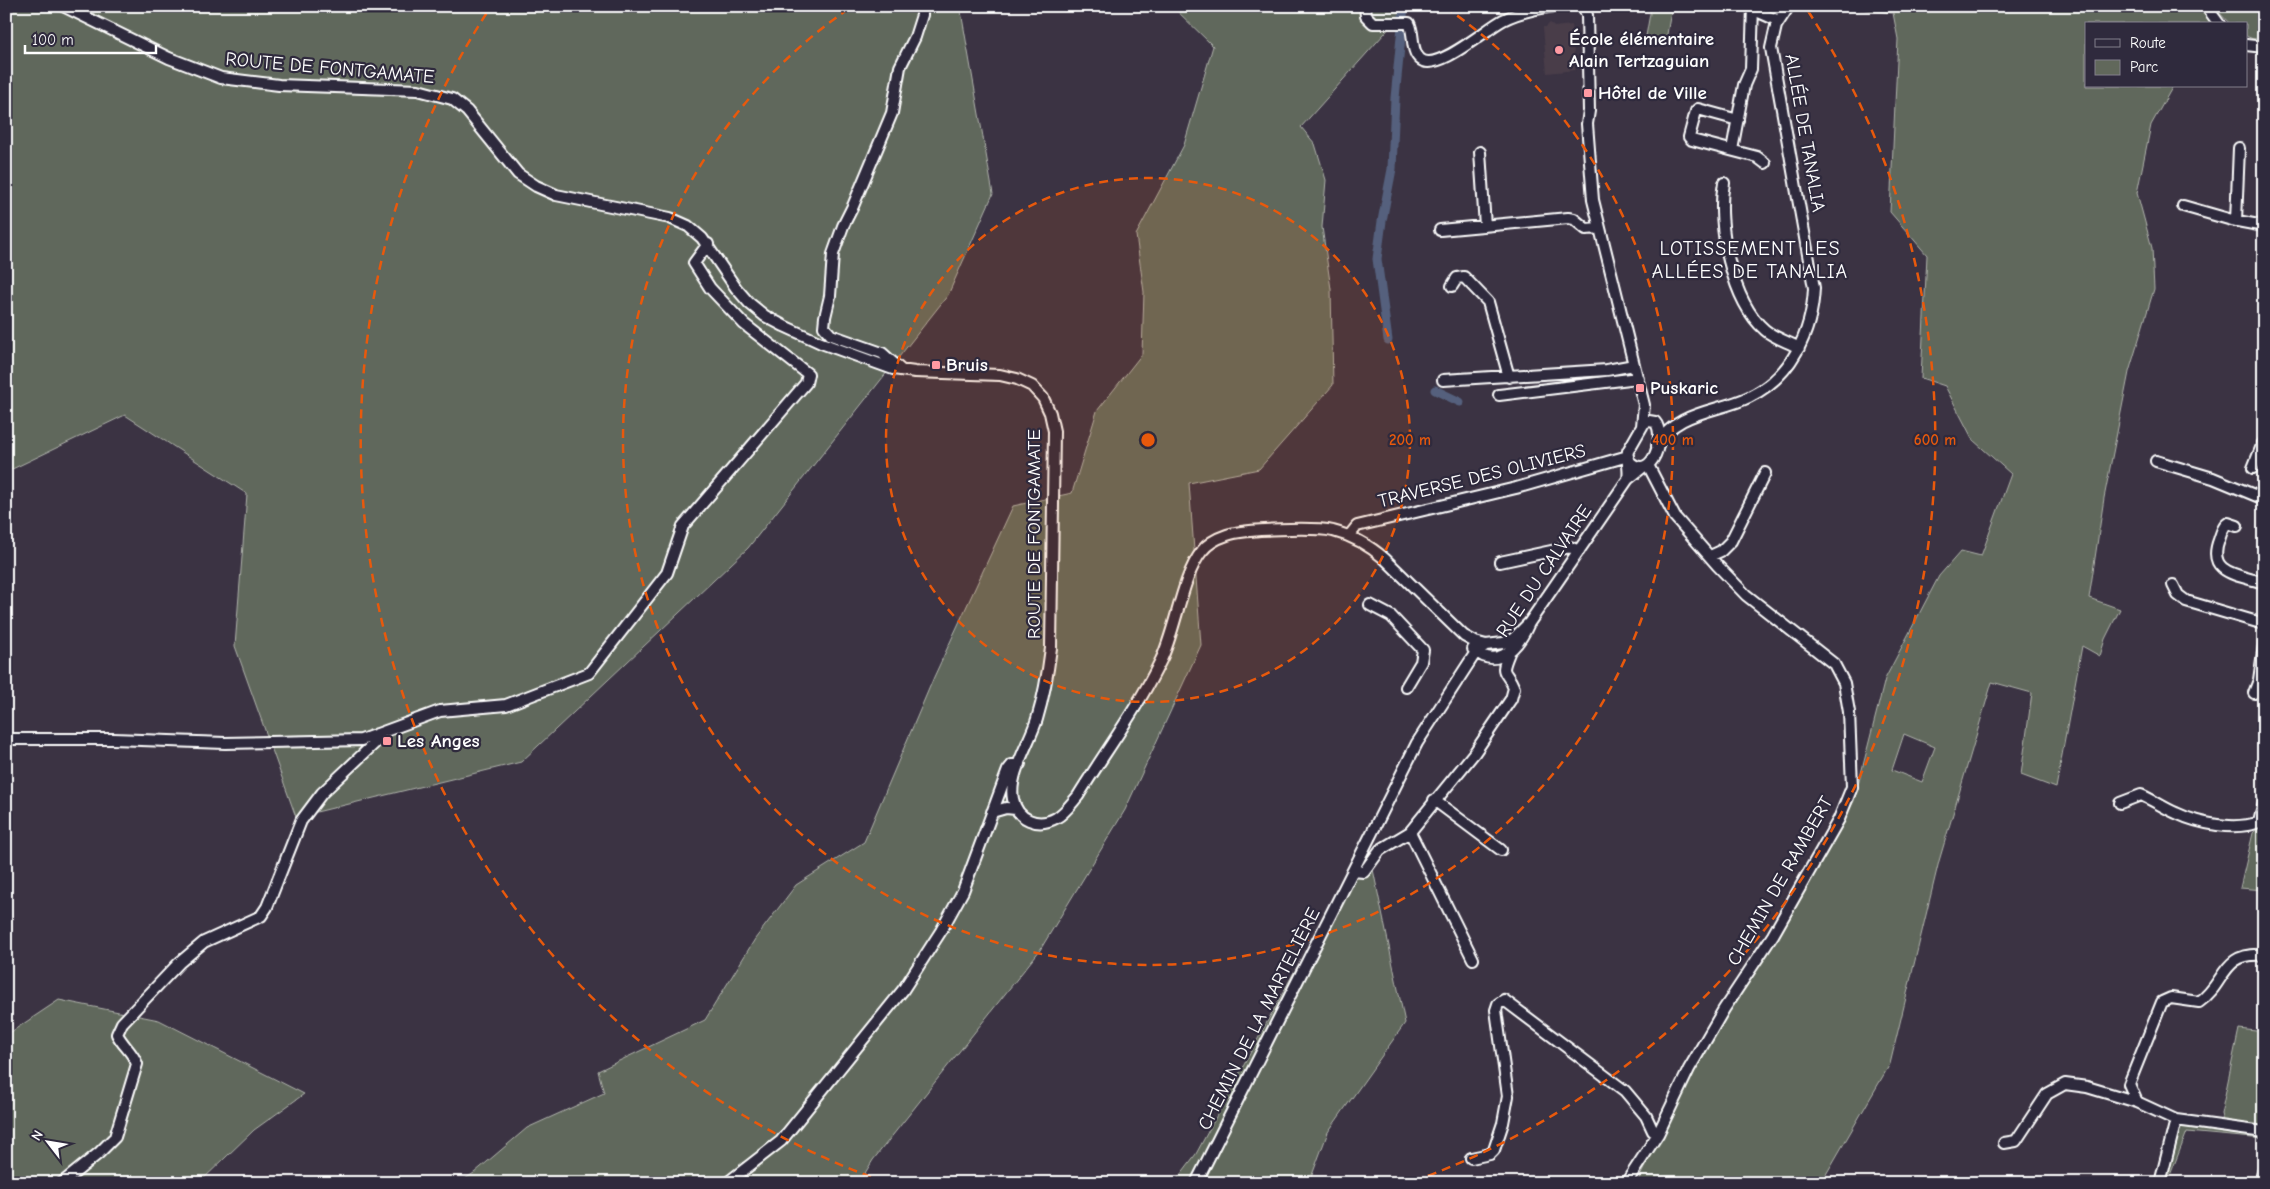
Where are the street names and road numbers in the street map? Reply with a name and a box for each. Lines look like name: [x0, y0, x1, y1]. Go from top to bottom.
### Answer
street label: ROUTE DE FONTGAMATE: [225, 48, 435, 88]
street label: ALLÉE DE TANALIA: [1780, 52, 1830, 214]
street label: ROUTE DE FONTGAMATE: [1023, 429, 1045, 639]
street label: TRAVERSE DES OLIVIERS: [1376, 440, 1588, 512]
street label: RUE DU CALVAIRE: [1492, 501, 1596, 641]
street label: CHEMIN DE RAMBERT: [1723, 792, 1837, 969]
street label: CHEMIN DE LA MARTELIÈRE: [1193, 904, 1325, 1134]

